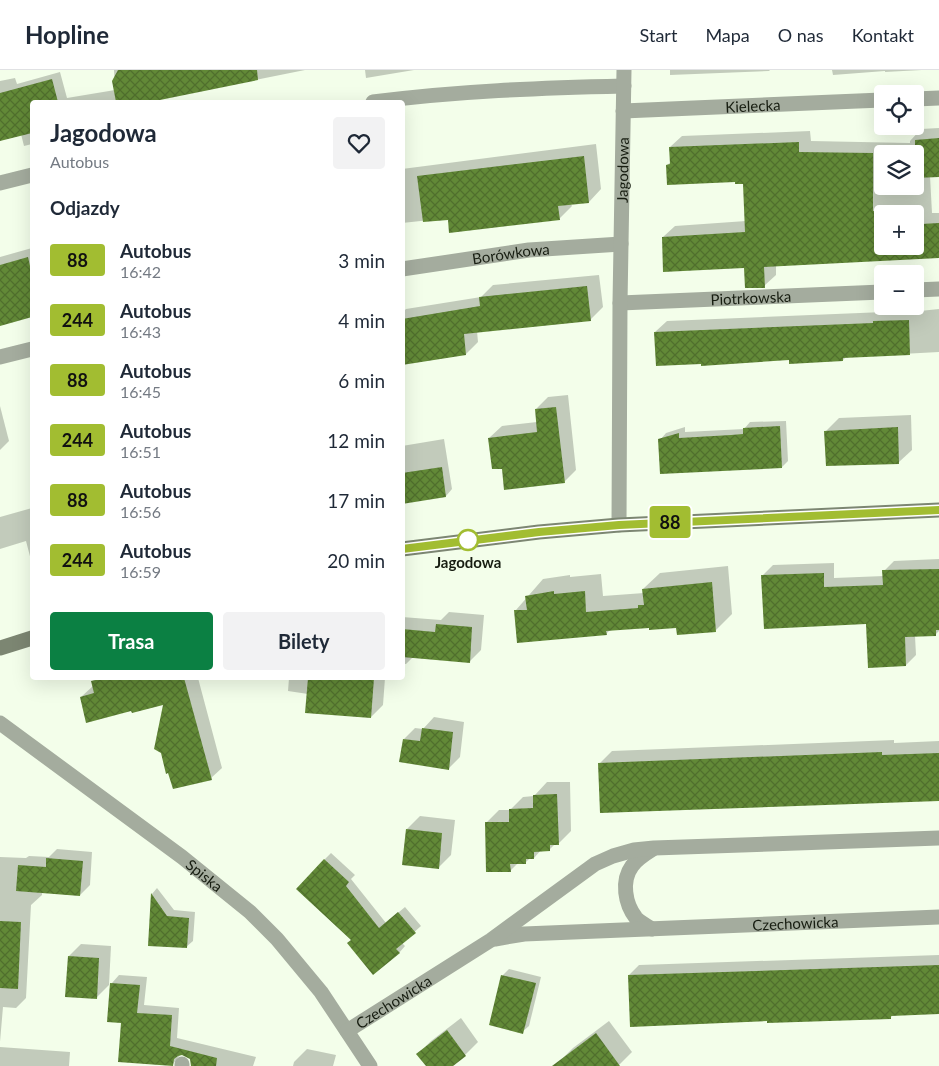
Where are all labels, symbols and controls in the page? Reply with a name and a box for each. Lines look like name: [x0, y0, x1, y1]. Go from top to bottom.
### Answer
text: Hopline: [25, 20, 109, 49]
text: Start: [640, 24, 677, 46]
text: Mapa: [705, 24, 750, 46]
text: O nas: [778, 24, 824, 46]
text: Kontakt: [852, 24, 914, 46]
map controls: [874, 85, 924, 315]
button: locate: [874, 85, 924, 135]
street label: Kielecka: [725, 95, 781, 116]
button: heart: [333, 117, 385, 169]
text: Jagodowa: [50, 118, 157, 147]
street label: Jagodowa: [613, 137, 632, 203]
button: layers: [874, 145, 924, 195]
text: Autobus: [50, 152, 109, 171]
text: Odjazdy: [50, 196, 120, 219]
button: +: [874, 205, 924, 255]
text: Autobus: [120, 239, 191, 262]
street label: Borówkowa: [471, 240, 550, 267]
text: 88: [67, 249, 88, 271]
text: 3 min: [338, 249, 385, 272]
text: 16:42: [120, 262, 161, 281]
button: −: [874, 265, 924, 315]
street label: Piotrkowska: [710, 287, 792, 308]
text: Autobus: [120, 299, 191, 322]
text: 244: [62, 309, 93, 331]
text: 4 min: [338, 309, 385, 332]
text: 16:43: [120, 322, 161, 341]
text: Autobus: [120, 359, 191, 382]
text: 88: [67, 369, 88, 391]
text: 6 min: [338, 369, 385, 392]
text: 16:45: [120, 382, 161, 401]
text: Autobus: [120, 419, 191, 442]
text: 244: [62, 429, 93, 451]
text: 12 min: [327, 429, 385, 452]
text: 16:51: [120, 442, 161, 461]
text: Autobus: [120, 479, 191, 502]
text: 88: [67, 489, 88, 511]
text: 17 min: [327, 489, 385, 512]
text: 16:56: [120, 502, 161, 521]
line badge: 88: [648, 506, 692, 538]
text: 88: [660, 511, 680, 533]
marker: Jagodowa: [457, 529, 479, 551]
text: Autobus: [120, 539, 191, 562]
text: 244: [62, 549, 93, 571]
text: 20 min: [327, 549, 385, 572]
place label: Jagodowa: [435, 553, 501, 571]
text: 16:59: [120, 562, 161, 581]
button: Trasa: [50, 612, 213, 670]
button: Bilety: [223, 612, 385, 670]
street label: Spiska: [183, 855, 226, 895]
street label: Czechowicka: [752, 912, 839, 934]
street label: Czechowicka: [352, 971, 435, 1032]

